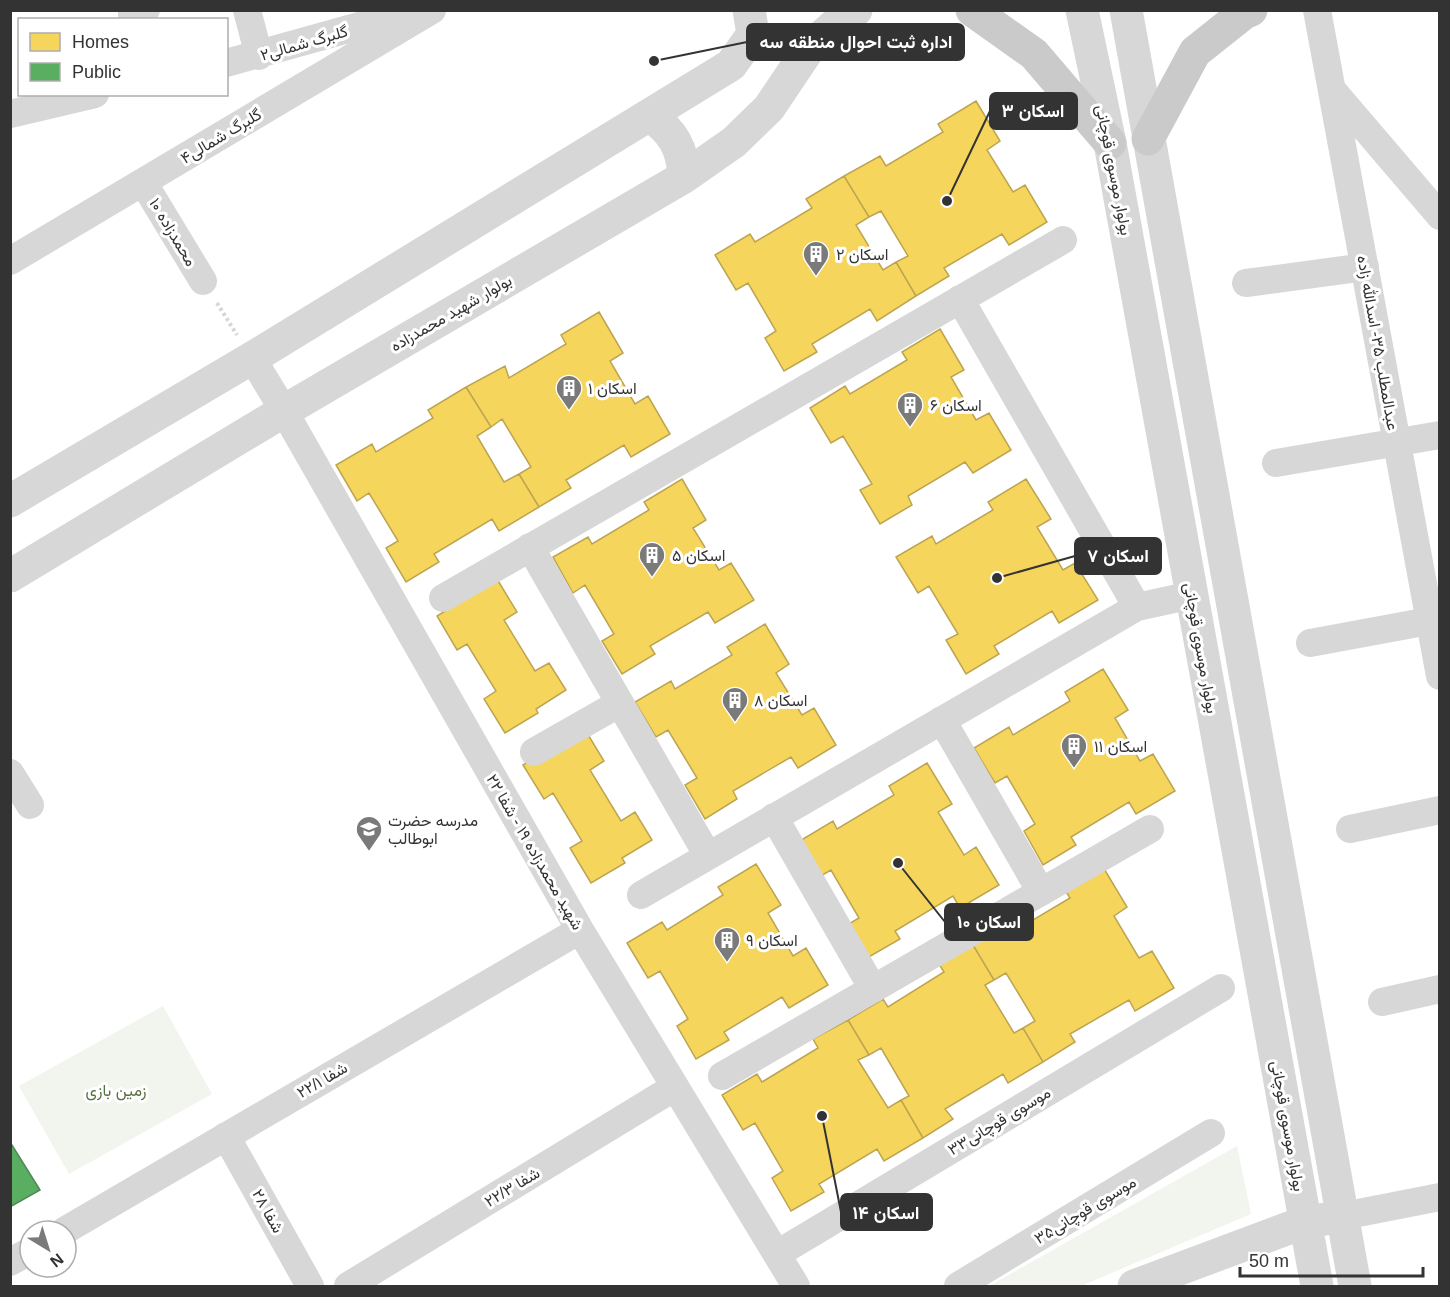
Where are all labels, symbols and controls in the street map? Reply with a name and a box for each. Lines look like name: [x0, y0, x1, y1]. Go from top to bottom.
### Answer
legend: [18, 18, 228, 96]
street label: گلبرگ شمالی۲: [258, 22, 350, 66]
callout: اداره ثبت احوال منطقه سه: [747, 24, 964, 60]
text: Homes: [72, 32, 129, 52]
text: اداره ثبت احوال منطقه سه: [759, 32, 953, 53]
text: Public: [72, 62, 121, 82]
callout: اسکان ۳: [990, 93, 1077, 129]
text: اسکان ۳: [1002, 101, 1064, 121]
street label: بولوار موسوی قوچانی: [1090, 103, 1135, 237]
street label: گلبرگ شمالی۴: [178, 105, 265, 168]
street label: محمدزاده ۱۰: [144, 195, 200, 270]
building icon: اسکان ۲: [801, 239, 831, 277]
place label: اسکان ۲: [836, 246, 888, 264]
street label: عبدالمطلب ۳۵- اسدالله زاده: [1352, 254, 1403, 432]
street label: بولوار شهید محمدزاده: [387, 271, 516, 356]
building icon: اسکان ۱: [554, 373, 584, 411]
place label: اسکان ۱: [588, 380, 637, 398]
building icon: اسکان ۶: [895, 390, 925, 428]
place label: اسکان ۶: [930, 397, 982, 415]
callout: اسکان ۷: [1075, 538, 1161, 574]
building icon: اسکان ۵: [637, 540, 667, 578]
text: اسکان ۷: [1087, 546, 1149, 566]
place label: اسکان ۵: [672, 547, 725, 565]
street label: بولوار موسوی قوچانی: [1178, 581, 1221, 715]
building icon: اسکان ۸: [720, 685, 750, 723]
place label: اسکان ۸: [754, 692, 807, 710]
building icon: اسکان ۱۱: [1059, 731, 1089, 769]
place label: اسکان ۱۱: [1094, 738, 1147, 756]
street label: شهید محمدزاده ۱۹ - شفا ۲۲: [482, 771, 587, 934]
place label: مدرسه حضرت ابوطالب: [388, 812, 478, 849]
school or university icon: مدرسه حضرت ابوطالب: [354, 814, 384, 852]
callout: اسکان ۱۰: [945, 904, 1033, 940]
text: اسکان ۱۰: [957, 912, 1021, 932]
building icon: اسکان ۹: [712, 925, 742, 963]
place label: اسکان ۹: [746, 932, 798, 950]
street label: ۲۲/۱ شفا: [294, 1059, 350, 1101]
street label: بولوار موسوی قوچانی: [1265, 1059, 1308, 1193]
park label: زمین بازی: [86, 1082, 146, 1101]
street label: موسوی قوچانی۳۳: [945, 1084, 1055, 1161]
street label: شفا ۲۲/۳: [481, 1164, 543, 1210]
street label: موسوی قوچانی۳۵: [1031, 1173, 1140, 1250]
street label: شفا ۲۸: [249, 1186, 287, 1236]
callout: اسکان ۱۴: [841, 1194, 932, 1230]
text: اسکان ۱۴: [853, 1203, 919, 1223]
north arrow: [18, 1219, 78, 1279]
scale bar: [1240, 1240, 1423, 1278]
text: N: [47, 1250, 67, 1271]
text: 50 m: [1249, 1251, 1289, 1271]

